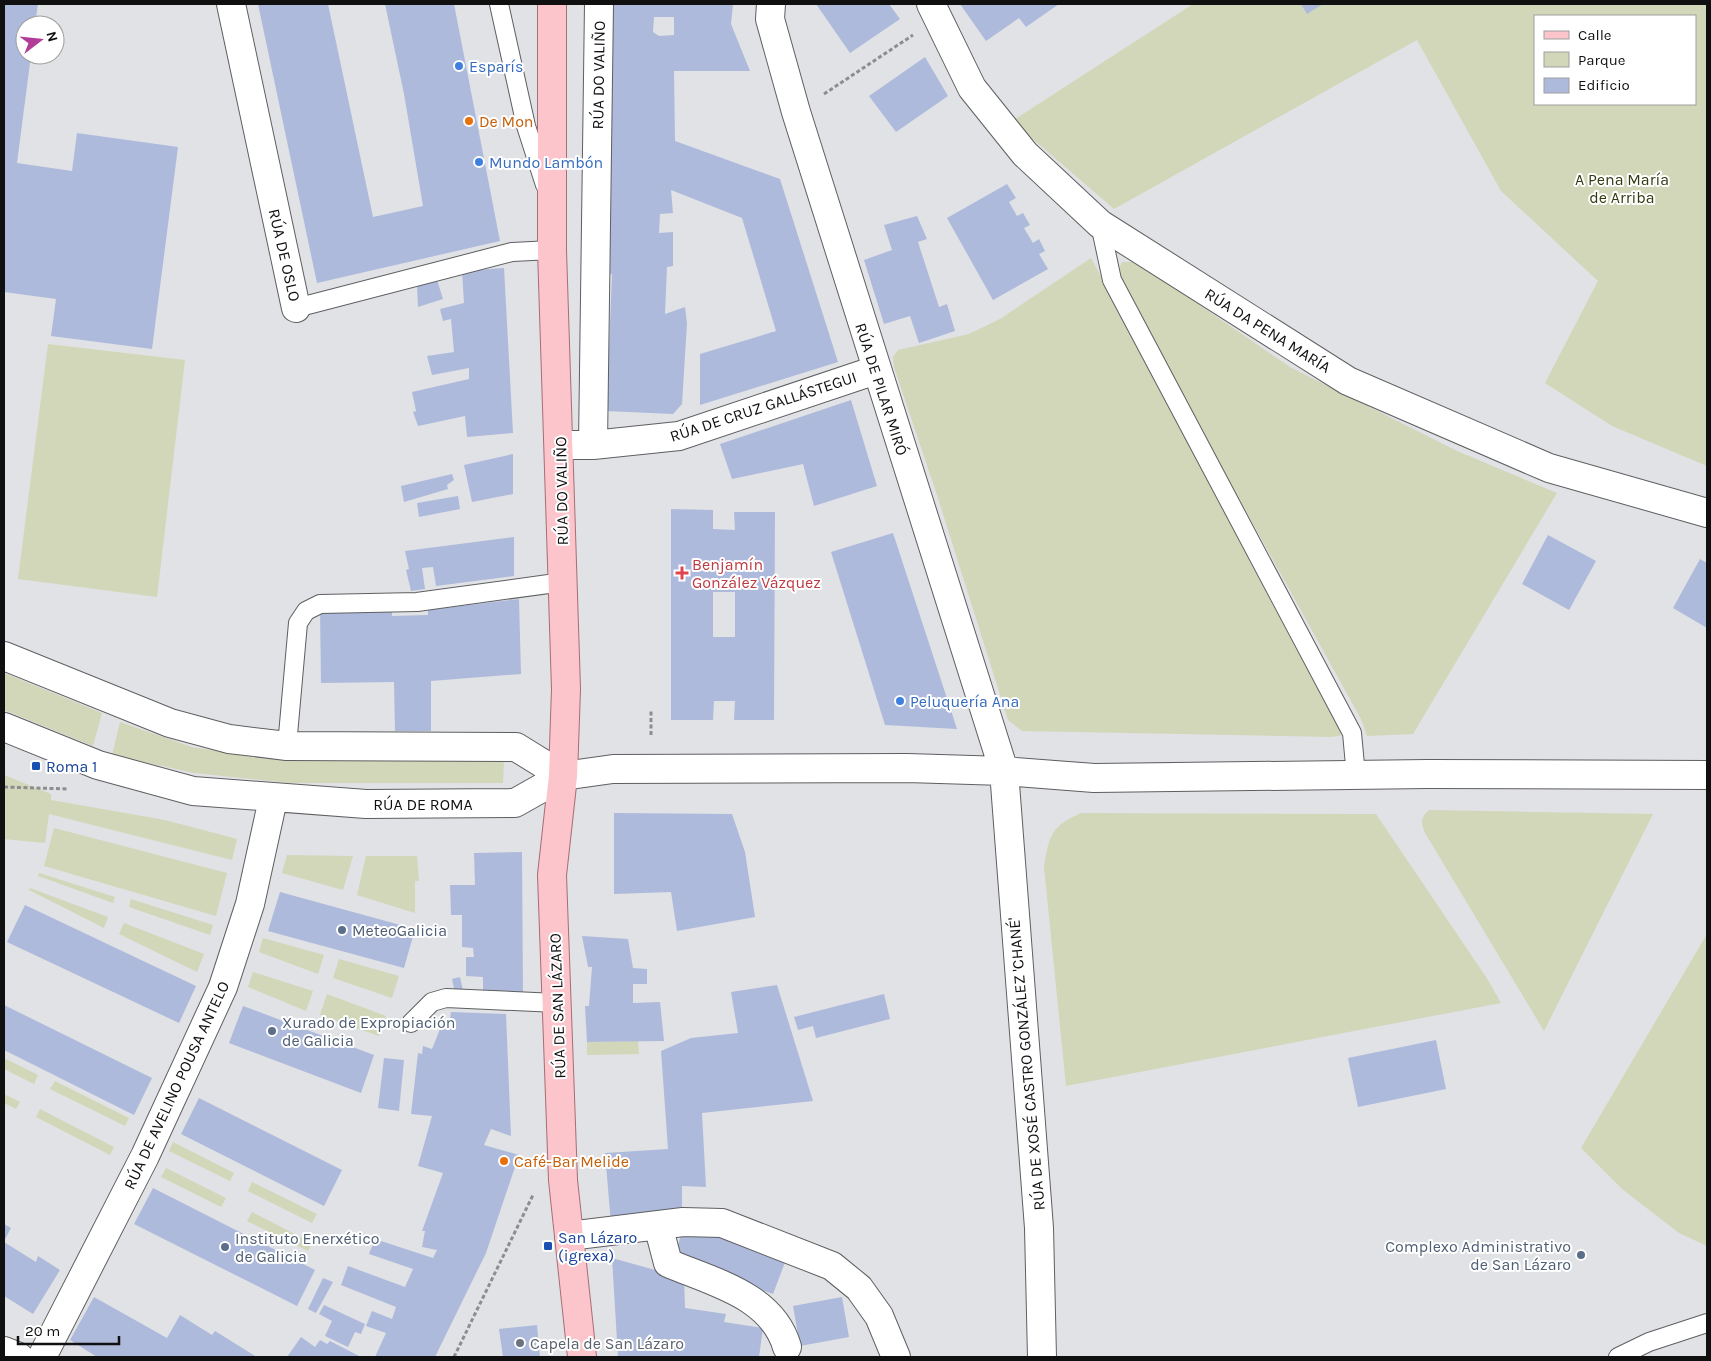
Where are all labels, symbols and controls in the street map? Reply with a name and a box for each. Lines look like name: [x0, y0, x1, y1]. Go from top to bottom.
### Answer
north arrow: [15, 15, 65, 65]
legend: [1534, 15, 1696, 105]
street label: RÚA DO VALIÑO: [588, 20, 609, 130]
text: Calle: [1578, 26, 1612, 44]
text: N: [42, 29, 62, 44]
text: Parque: [1578, 51, 1626, 69]
place label: Esparís: [469, 57, 524, 76]
marker: Esparís: [453, 60, 465, 72]
text: Edificio: [1578, 76, 1630, 94]
place label: De Mon: [479, 112, 534, 131]
marker: De Mon: [463, 115, 475, 127]
place label: Mundo Lambón: [489, 153, 603, 172]
marker: Mundo Lambón: [473, 156, 485, 168]
park label: A Pena María de Arriba: [1575, 170, 1669, 207]
street label: RÚA DE OSLO: [265, 207, 304, 303]
street label: RÚA DA PENA MARÍA: [1201, 284, 1334, 377]
street label: RÚA DE PILAR MIRÓ: [851, 320, 912, 458]
street label: RÚA DE CRUZ GALLÁSTEGUI: [667, 367, 859, 446]
street label: RÚA DO VALIÑO: [551, 436, 572, 546]
place label: Benjamín González Vázquez: [692, 555, 821, 592]
marker: Benjamín González Vázquez: [676, 567, 688, 579]
place label: Peluquería Ana: [910, 692, 1019, 711]
marker: Peluquería Ana: [894, 695, 906, 707]
place label: Roma 1: [46, 757, 97, 776]
marker: Roma 1: [30, 760, 42, 772]
street label: RÚA DE ROMA: [373, 795, 473, 814]
street label: RÚA DE XOSÉ CASTRO GONZÁLEZ 'CHANÉ': [1004, 917, 1049, 1211]
place label: MeteoGalicia: [352, 921, 447, 940]
marker: MeteoGalicia: [336, 924, 348, 936]
street label: RÚA DE SAN LÁZARO: [545, 933, 570, 1079]
street label: RÚA DE AVELINO POUSA ANTELO: [120, 978, 233, 1192]
place label: Xurado de Expropiación de Galicia: [282, 1013, 455, 1050]
marker: Xurado de Expropiación de Galicia: [266, 1025, 278, 1037]
place label: Café-Bar Melide: [514, 1152, 629, 1171]
marker: Café-Bar Melide: [498, 1155, 510, 1167]
place label: San Lázaro (igrexa): [558, 1228, 637, 1265]
place label: Instituto Enerxético de Galicia: [235, 1229, 379, 1266]
place label: Complexo Administrativo de San Lázaro: [1385, 1237, 1571, 1274]
marker: San Lázaro (igrexa): [542, 1240, 554, 1252]
marker: Instituto Enerxético de Galicia: [219, 1241, 231, 1253]
marker: Complexo Administrativo de San Lázaro: [1575, 1249, 1587, 1261]
scale bar: [18, 1314, 119, 1346]
text: 20 m: [25, 1322, 60, 1340]
place label: Capela de San Lázaro: [530, 1334, 684, 1353]
marker: Capela de San Lázaro: [514, 1337, 526, 1349]

